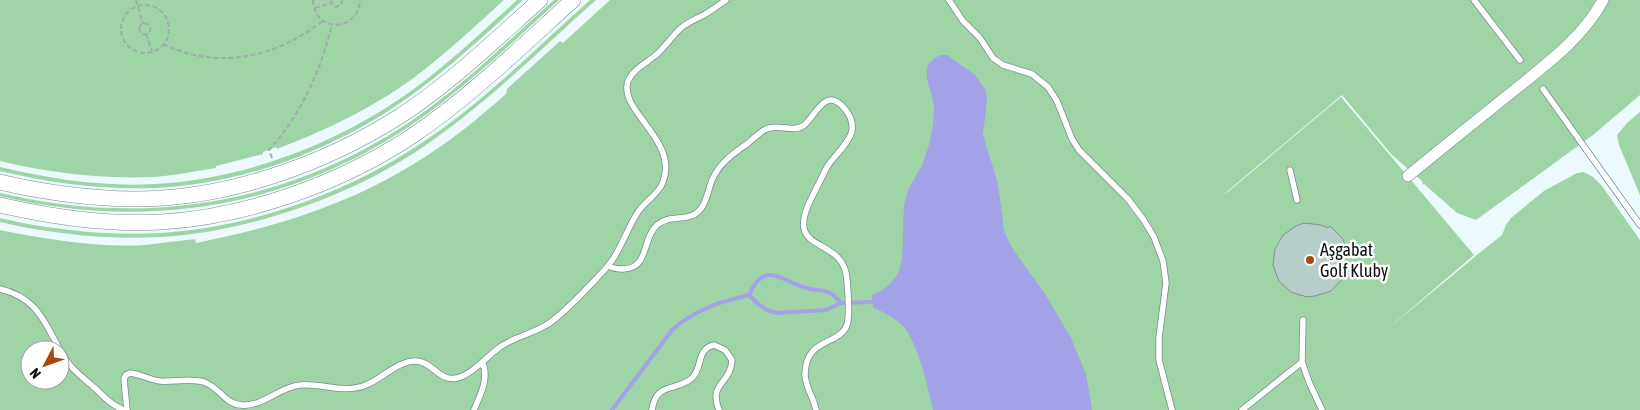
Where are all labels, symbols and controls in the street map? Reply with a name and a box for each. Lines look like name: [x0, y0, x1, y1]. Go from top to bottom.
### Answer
place label: Aşgabat Golf Kluby: [1320, 239, 1388, 281]
marker: Aşgabat Golf Kluby: [1304, 254, 1316, 266]
north arrow: [20, 340, 70, 390]
text: N: [26, 365, 44, 382]

